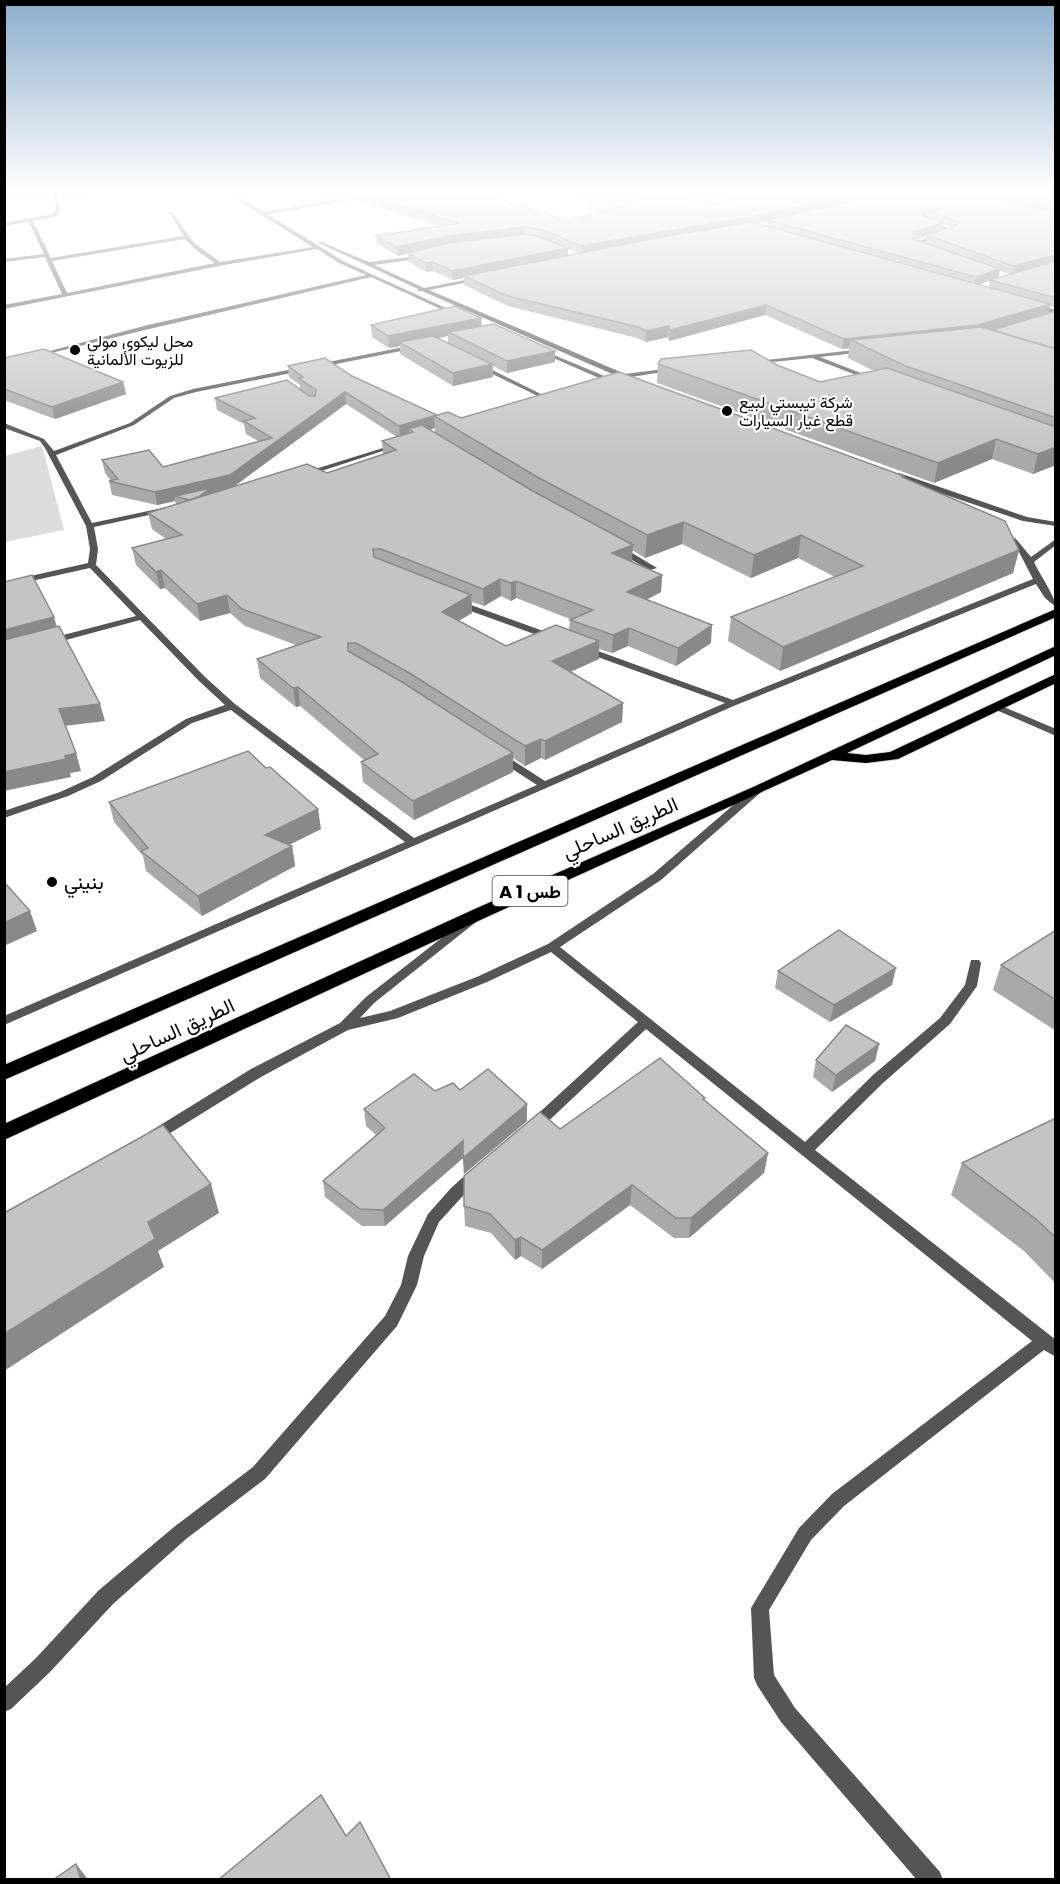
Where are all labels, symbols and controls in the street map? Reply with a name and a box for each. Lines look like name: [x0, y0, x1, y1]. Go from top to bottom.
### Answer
place label: محل ليكوي مولي للزيوت الألمانية: [87, 330, 193, 371]
marker: محل ليكوي مولي للزيوت الألمانية: [68, 343, 82, 357]
place label: شركة تيبستي لبيع قطع غيار السيارات: [739, 391, 853, 432]
marker: شركة تيبستي لبيع قطع غيار السيارات: [720, 404, 734, 418]
street label: الطريق الساحلي: [558, 790, 683, 869]
place label: بنيني: [64, 868, 104, 899]
marker: بنيني: [45, 875, 59, 889]
road number: A 1 طس: [492, 876, 568, 906]
street label: الطريق الساحلي: [115, 991, 240, 1072]

